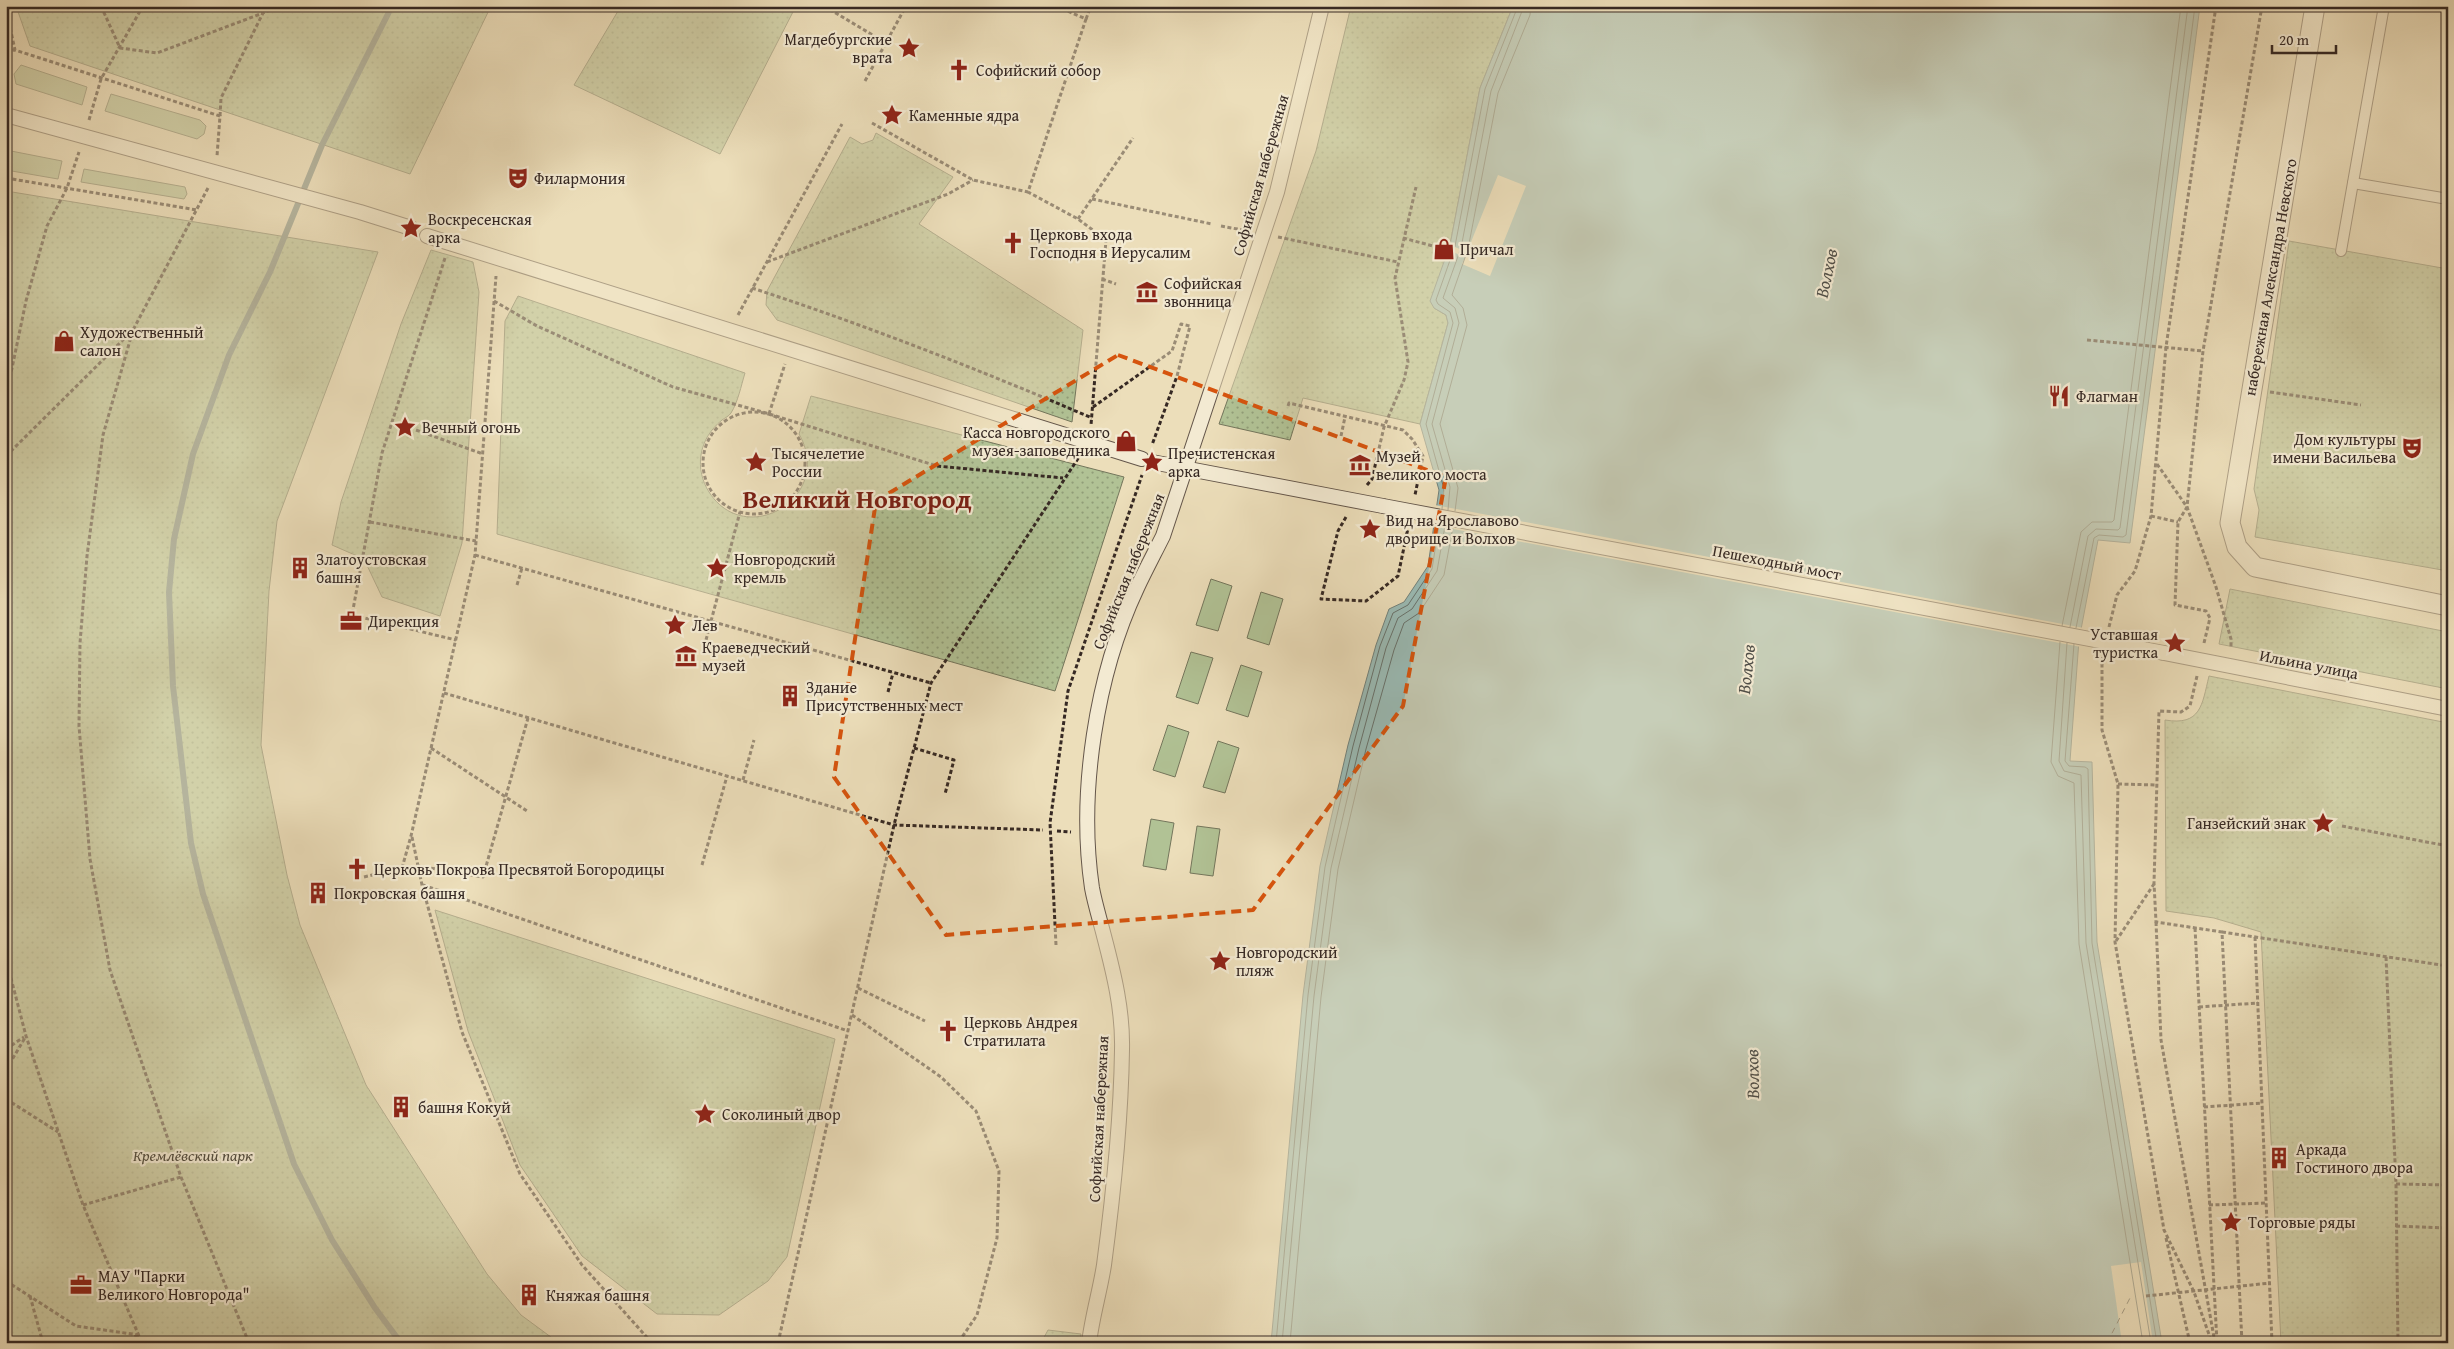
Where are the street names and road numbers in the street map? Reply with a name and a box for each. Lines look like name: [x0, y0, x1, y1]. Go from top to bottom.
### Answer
street label: Софийская набережная: [1225, 92, 1295, 258]
street label: набережная Александра Невского: [2237, 157, 2303, 397]
street label: Софийская набережная: [1086, 489, 1170, 653]
street label: Пешеходный мост: [1711, 538, 1844, 586]
street label: Ильина улица: [2257, 643, 2361, 685]
street label: Софийская набережная: [1082, 1035, 1114, 1203]

